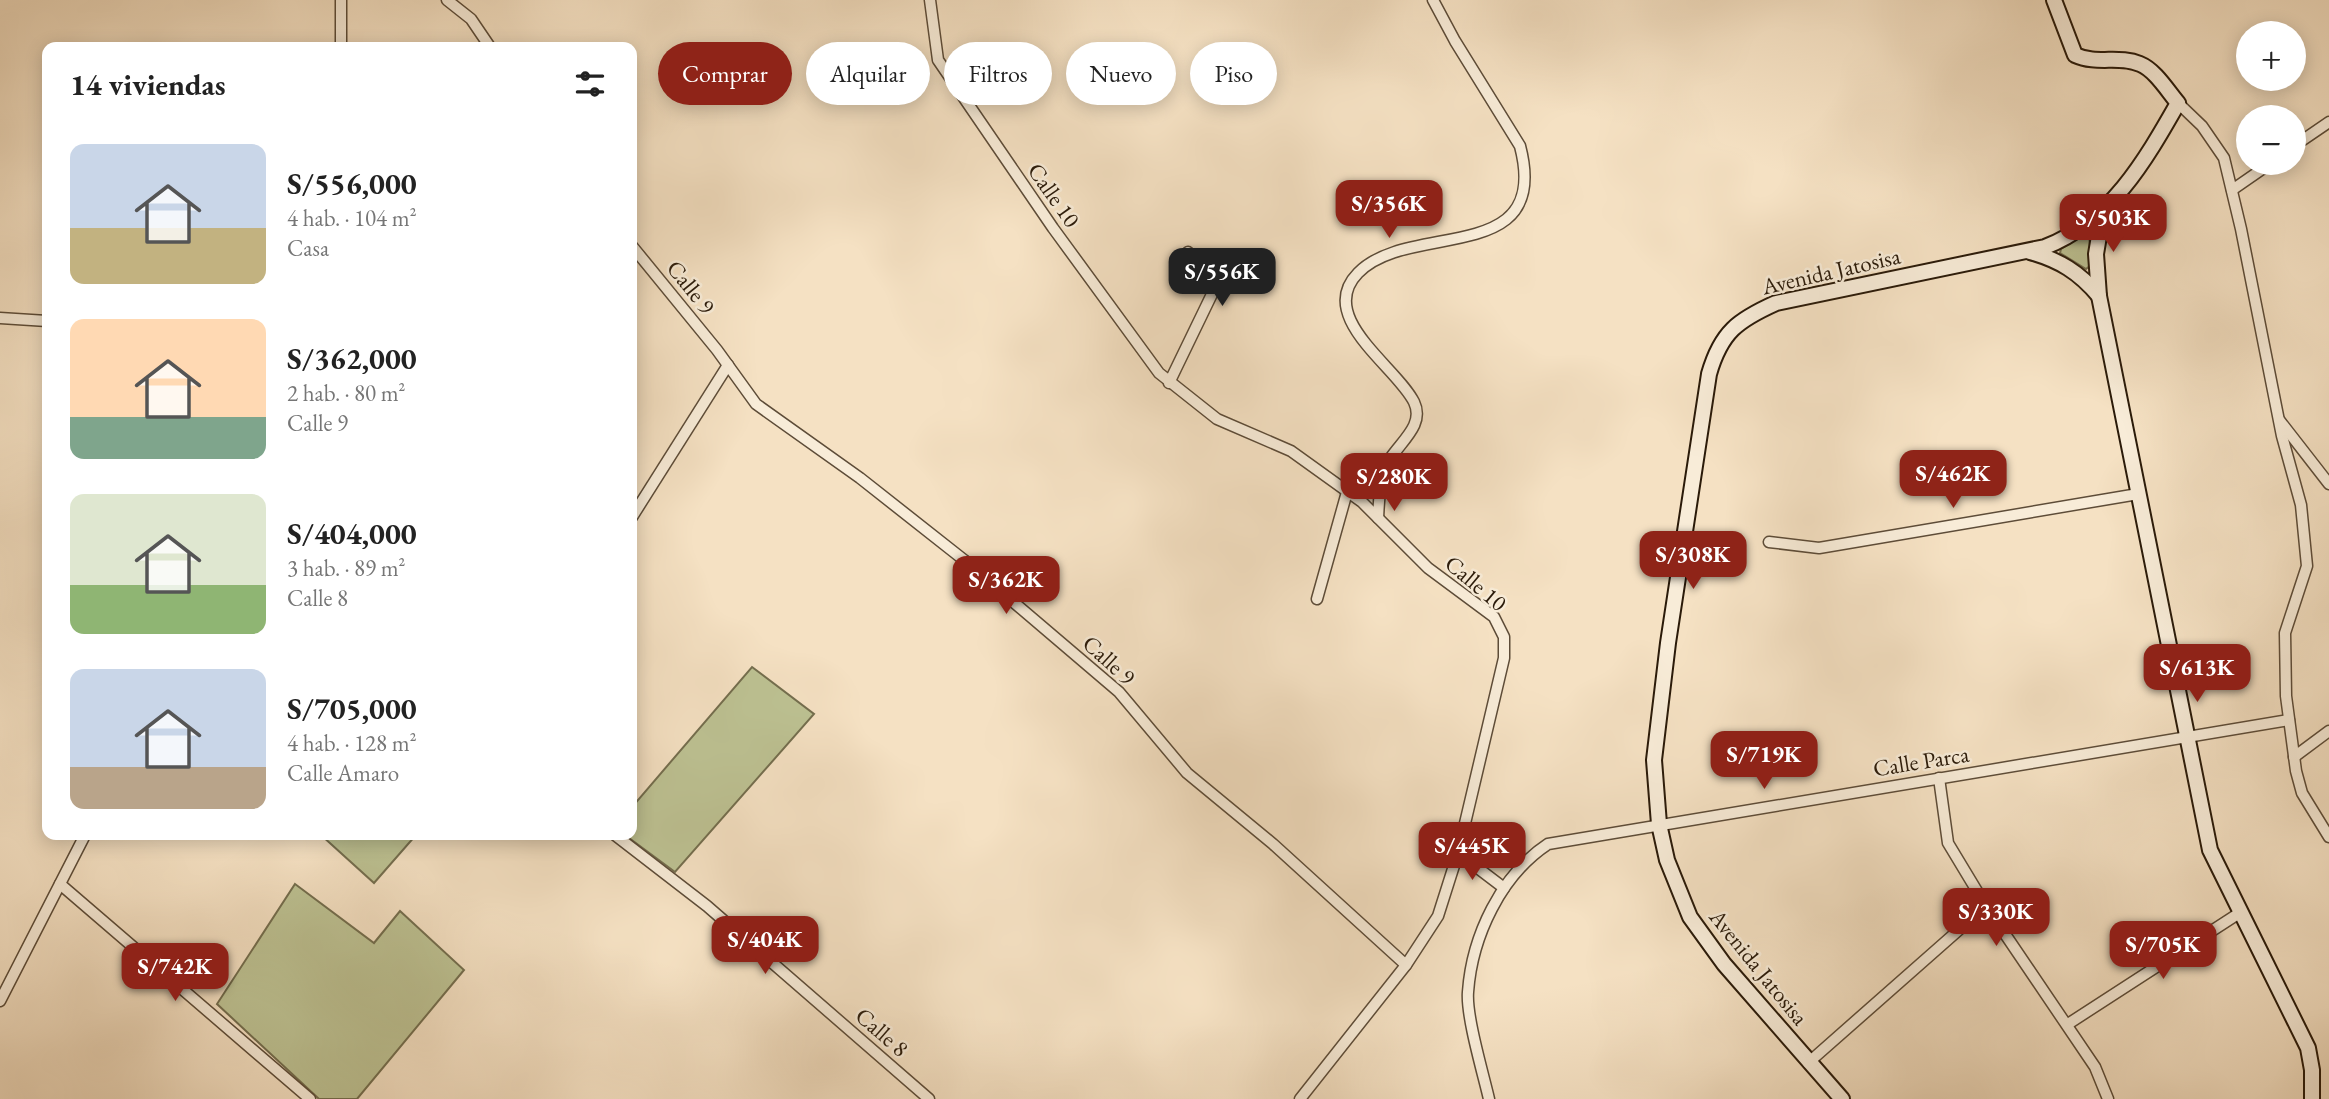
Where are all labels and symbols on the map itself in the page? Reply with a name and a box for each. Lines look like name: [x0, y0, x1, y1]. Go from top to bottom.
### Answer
street label: Calle 10: [1021, 157, 1087, 233]
pin: S/356K: [1332, 180, 1446, 240]
pin: S/503K: [2056, 194, 2170, 254]
street label: Avenida Jatosisa: [1758, 240, 1904, 302]
pin: S/556K: [1165, 248, 1279, 308]
street label: Calle 9: [660, 254, 722, 320]
pin: S/462K: [1896, 450, 2010, 510]
pin: S/280K: [1337, 454, 1451, 513]
pin: S/308K: [1636, 532, 1750, 591]
street label: Calle 10: [1439, 548, 1513, 618]
pin: S/362K: [949, 556, 1063, 616]
street label: Calle 9: [1076, 628, 1142, 692]
pin: S/613K: [2140, 644, 2254, 704]
pin: S/719K: [1707, 732, 1821, 791]
street label: Calle Parca: [1871, 738, 1972, 783]
pin: S/445K: [1415, 822, 1529, 882]
pin: S/330K: [1939, 888, 2053, 948]
street label: Avenida Jatosisa: [1702, 902, 1816, 1032]
pin: S/404K: [708, 916, 822, 976]
pin: S/705K: [2106, 922, 2220, 981]
pin: S/742K: [118, 944, 232, 1003]
street label: Calle 8: [849, 1001, 915, 1063]

